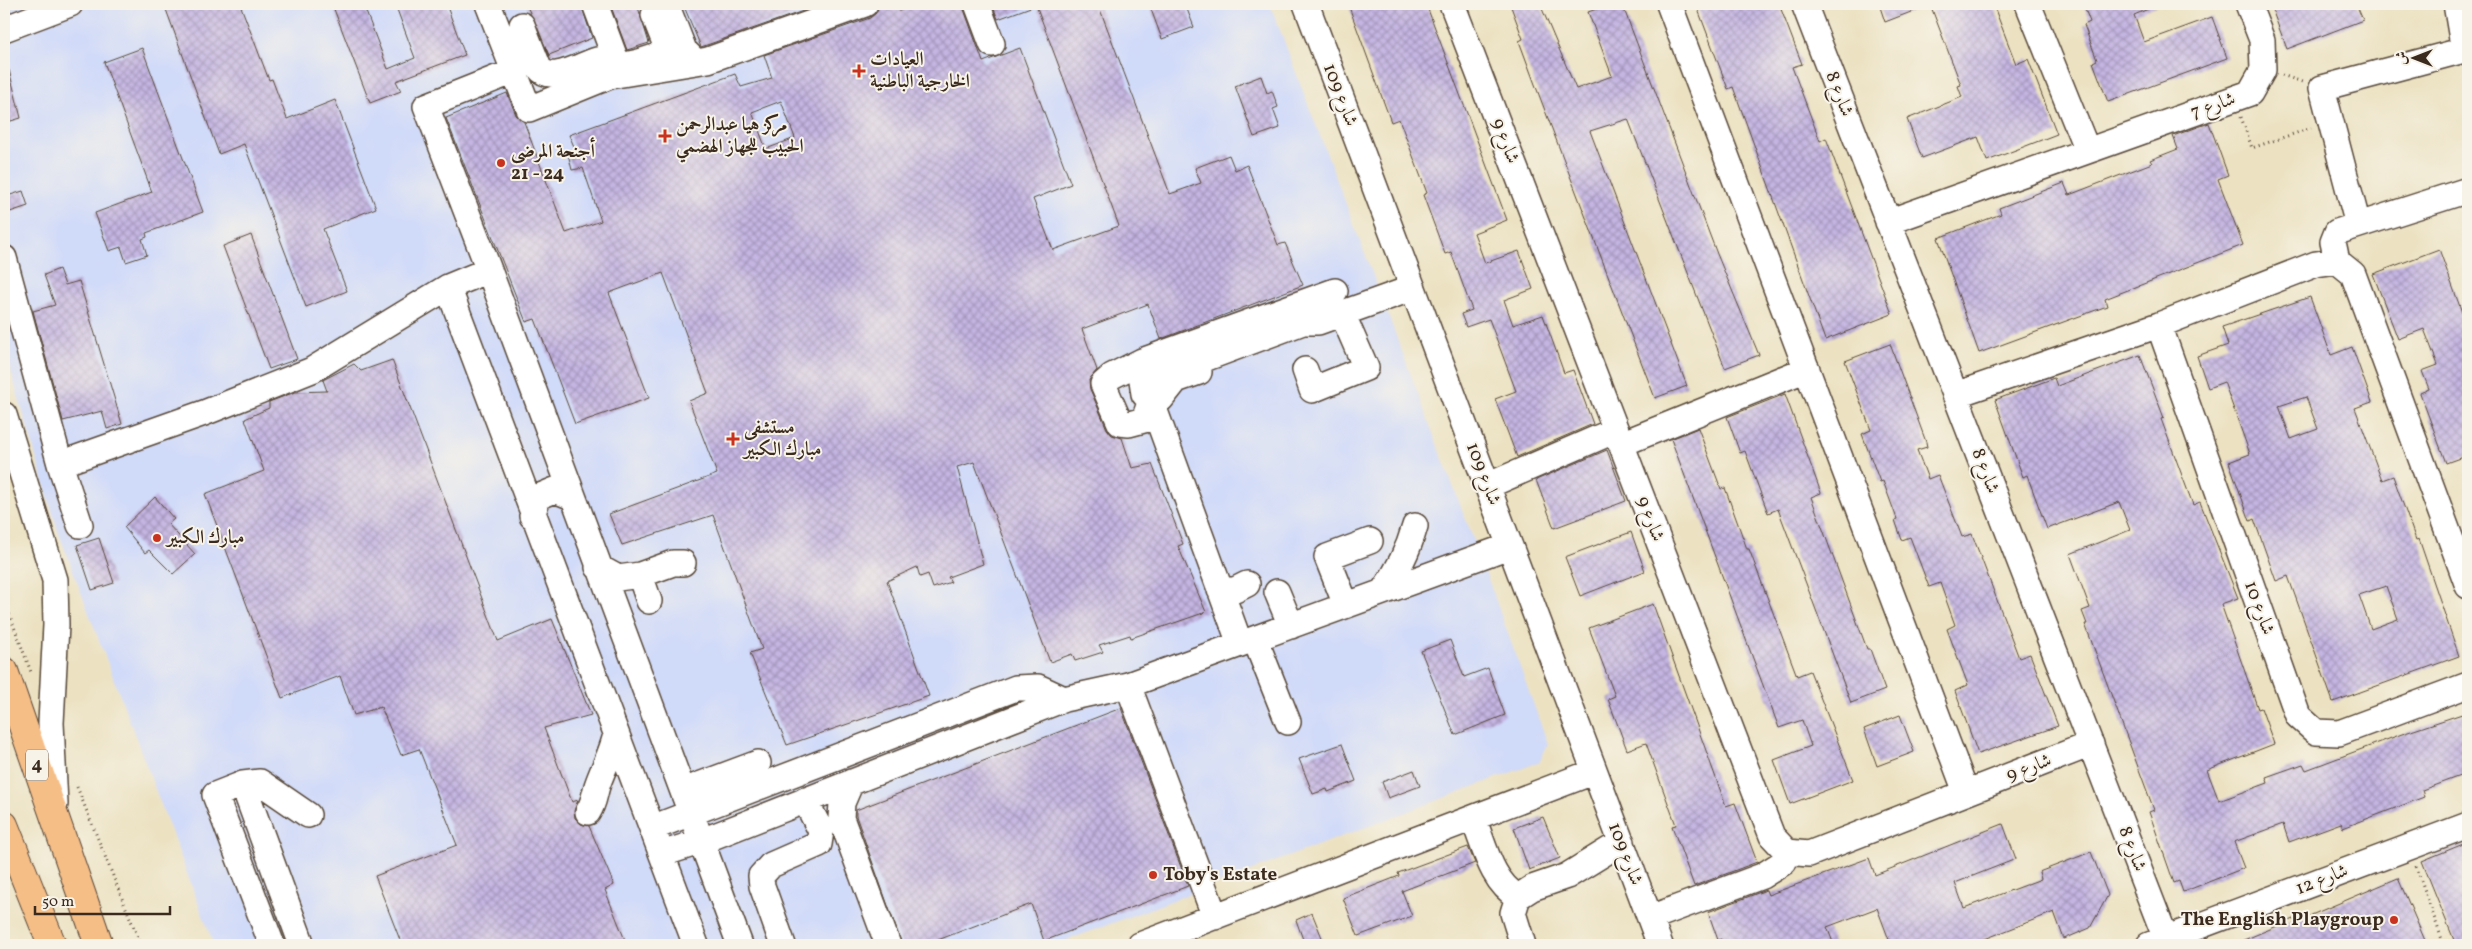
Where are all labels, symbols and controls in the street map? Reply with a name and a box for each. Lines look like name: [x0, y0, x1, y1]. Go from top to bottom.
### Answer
north arrow: [2390, 32, 2440, 82]
place label: العيادات الخارجية الباطنية: [870, 47, 970, 95]
text: ش: [2393, 51, 2412, 65]
street label: شارع 109: [1315, 60, 1364, 131]
marker: العيادات الخارجية الباطنية: [852, 64, 866, 78]
street label: شارع 8: [1818, 68, 1859, 121]
street label: شارع 7: [2187, 86, 2239, 127]
place label: مركز هيا عبدالرحمن الحبيب للجهاز الهضمي: [676, 112, 804, 163]
street label: شارع 9: [1484, 115, 1525, 168]
marker: مركز هيا عبدالرحمن الحبيب للجهاز الهضمي: [658, 129, 672, 143]
place label: أجنحة المرضى 21 - 24: [511, 137, 596, 187]
marker: أجنحة المرضى 21 - 24: [495, 157, 507, 169]
place label: مستشفى مبارك الكبير: [742, 415, 821, 463]
marker: مستشفى مبارك الكبير: [726, 432, 740, 446]
street label: شارع 109: [1458, 439, 1507, 510]
street label: شارع 8: [1964, 445, 2005, 498]
street label: شارع 9: [1629, 493, 1670, 546]
place label: مبارك الكبير: [165, 525, 244, 551]
marker: مبارك الكبير: [151, 532, 163, 544]
street label: شارع 10: [2236, 577, 2281, 639]
street label: شارع 9: [2003, 748, 2056, 789]
road number: 4: [26, 750, 48, 780]
street label: شارع 109: [1600, 819, 1649, 890]
street label: شارع 8: [2111, 823, 2152, 876]
street label: شارع 12: [2292, 858, 2352, 903]
place label: Toby's Estate: [1163, 862, 1277, 888]
marker: Toby's Estate: [1147, 869, 1159, 881]
scale bar: [35, 884, 170, 916]
text: 50 m: [42, 892, 74, 913]
place label: The English Playgroup: [2180, 907, 2384, 933]
marker: The English Playgroup: [2388, 914, 2400, 926]

